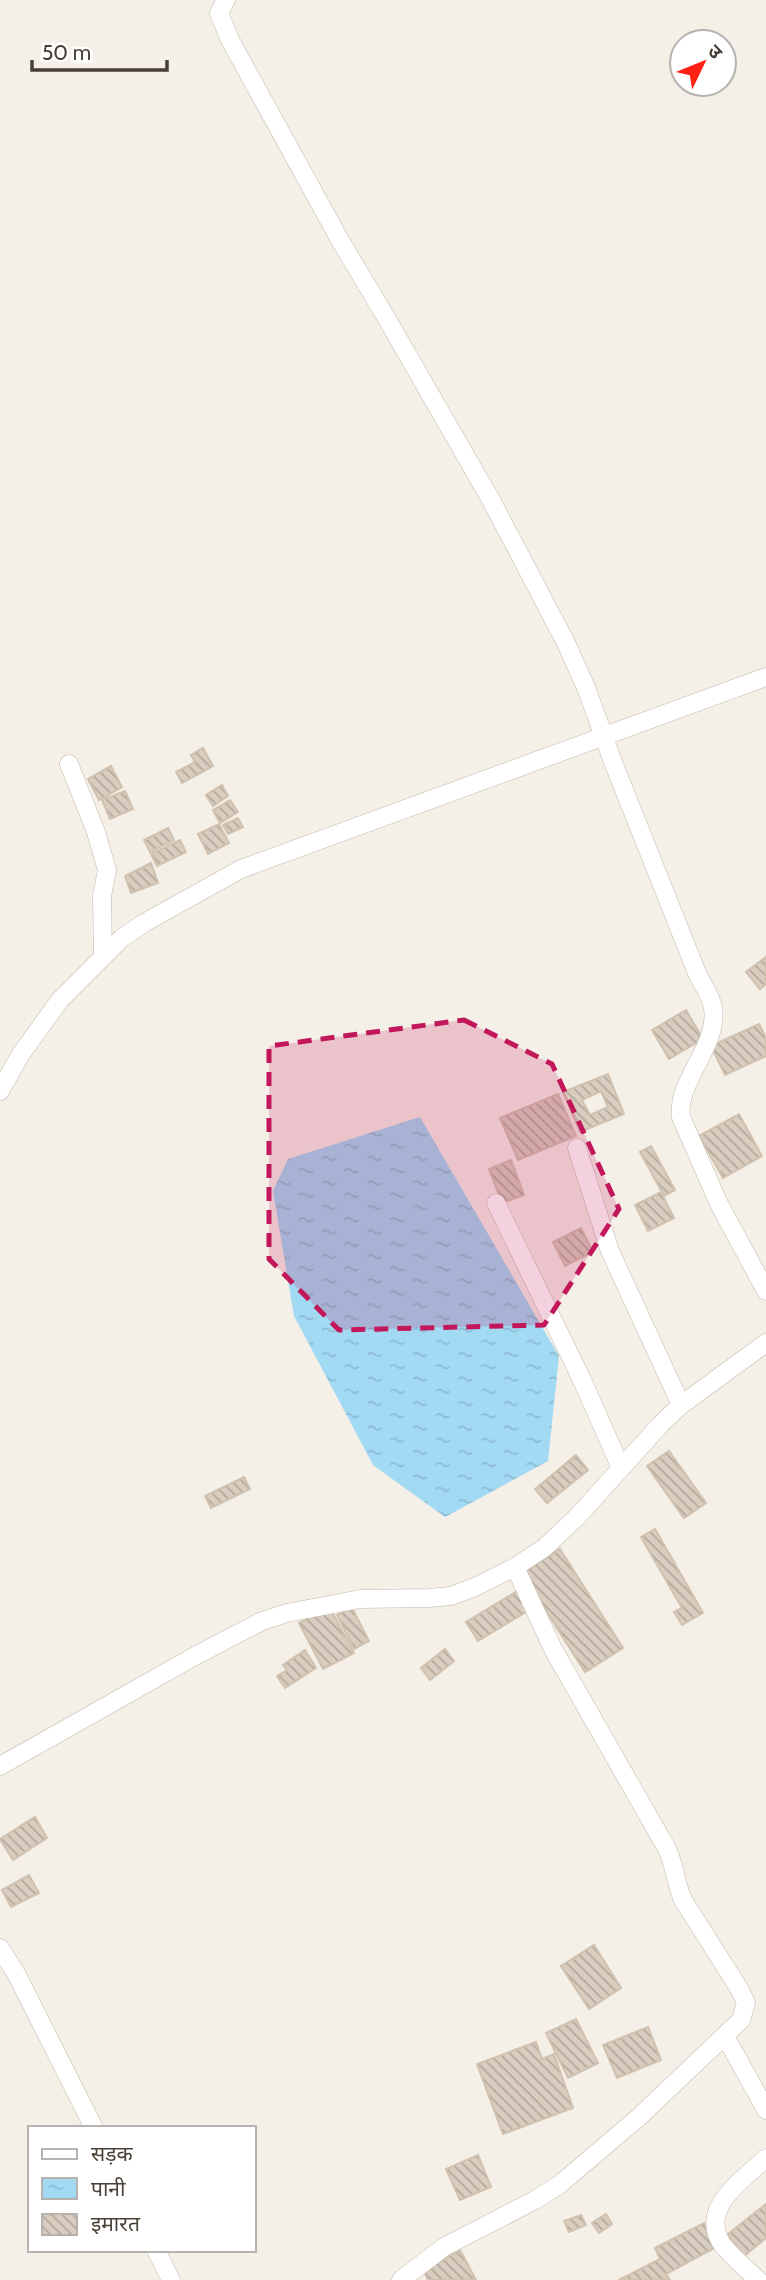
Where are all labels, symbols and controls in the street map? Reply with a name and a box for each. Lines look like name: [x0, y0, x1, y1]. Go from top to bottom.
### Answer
scale bar: [32, 28, 166, 72]
north arrow: [668, 28, 738, 98]
text: 50 m: [42, 40, 91, 65]
text: उ: [703, 40, 728, 64]
legend: [28, 2126, 256, 2252]
text: सड़क: [91, 2141, 133, 2166]
text: पानी: [91, 2176, 126, 2201]
text: इमारत: [91, 2211, 141, 2236]

